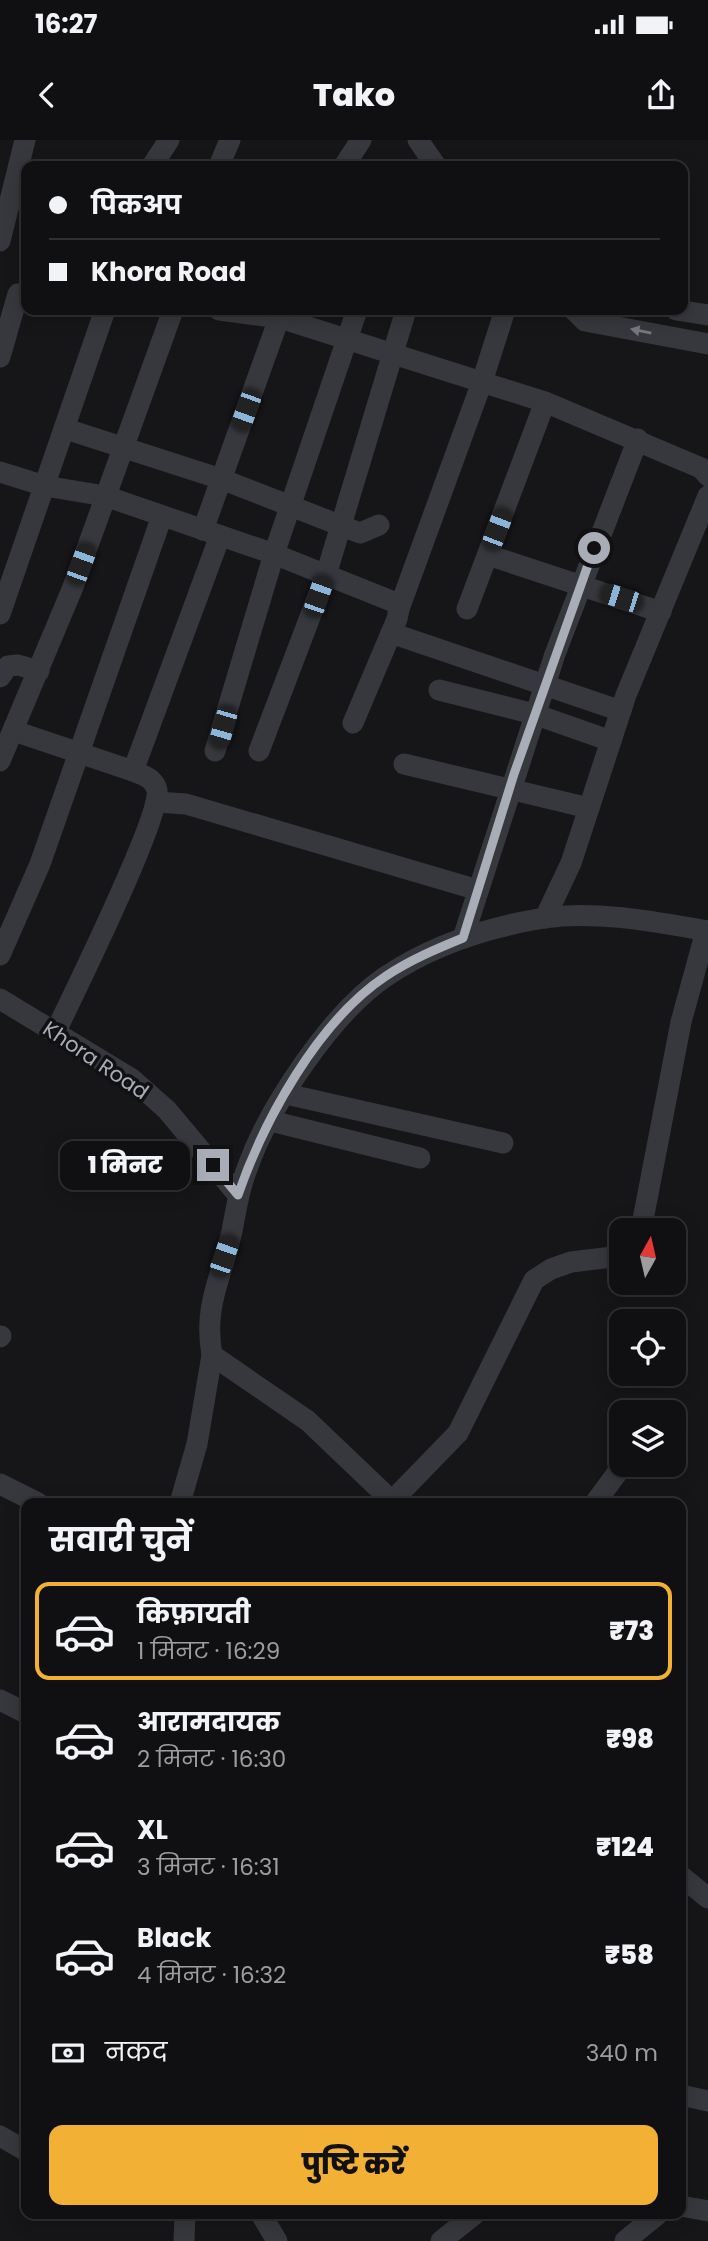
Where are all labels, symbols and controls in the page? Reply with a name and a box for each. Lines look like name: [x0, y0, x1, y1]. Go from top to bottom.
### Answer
text: 16:27: [35, 6, 97, 42]
text: Tako: [313, 72, 395, 117]
icon: back: [28, 76, 66, 114]
icon: share: [642, 76, 680, 114]
text: पिकअप: [91, 187, 181, 223]
text: Khora Road: [91, 254, 246, 290]
one-way arrow: [630, 326, 652, 337]
car: [229, 387, 264, 433]
car: [480, 506, 515, 552]
route start: [578, 532, 610, 564]
car: [64, 541, 99, 587]
car: [302, 573, 335, 619]
car: [598, 582, 645, 614]
car: [208, 704, 239, 750]
street label: Khora Road: [37, 1014, 155, 1106]
callout: 1 मिनट: [59, 1140, 188, 1190]
text: 1 मिनट: [88, 1149, 162, 1181]
route end: [197, 1149, 229, 1181]
north arrow: [609, 1218, 686, 1295]
map controls: [609, 1218, 686, 1477]
car: [208, 1233, 241, 1279]
button: locate: [609, 1309, 686, 1386]
button: layers: [609, 1400, 686, 1477]
text: सवारी चुनें: [49, 1517, 191, 1562]
text: किफ़ायती: [137, 1596, 251, 1632]
icon: car: [53, 1600, 116, 1663]
text: ₹73: [609, 1613, 654, 1649]
text: 1 मिनट · 16:29: [137, 1635, 280, 1667]
text: आरामदायक: [137, 1704, 280, 1740]
icon: car: [53, 1708, 116, 1771]
text: ₹98: [606, 1721, 654, 1757]
text: 2 मिनट · 16:30: [137, 1743, 286, 1775]
text: XL: [137, 1812, 168, 1848]
icon: car: [53, 1816, 116, 1879]
text: ₹124: [596, 1829, 654, 1865]
text: 3 मिनट · 16:31: [137, 1851, 280, 1883]
text: Black: [137, 1920, 211, 1956]
icon: car: [53, 1924, 116, 1987]
text: ₹58: [605, 1937, 654, 1973]
text: 4 मिनट · 16:32: [137, 1959, 286, 1991]
icon: cash: [49, 2034, 87, 2072]
text: नकद: [105, 2034, 167, 2070]
text: 340 m: [586, 2037, 658, 2069]
button: पुष्टि करें: [49, 2125, 658, 2205]

